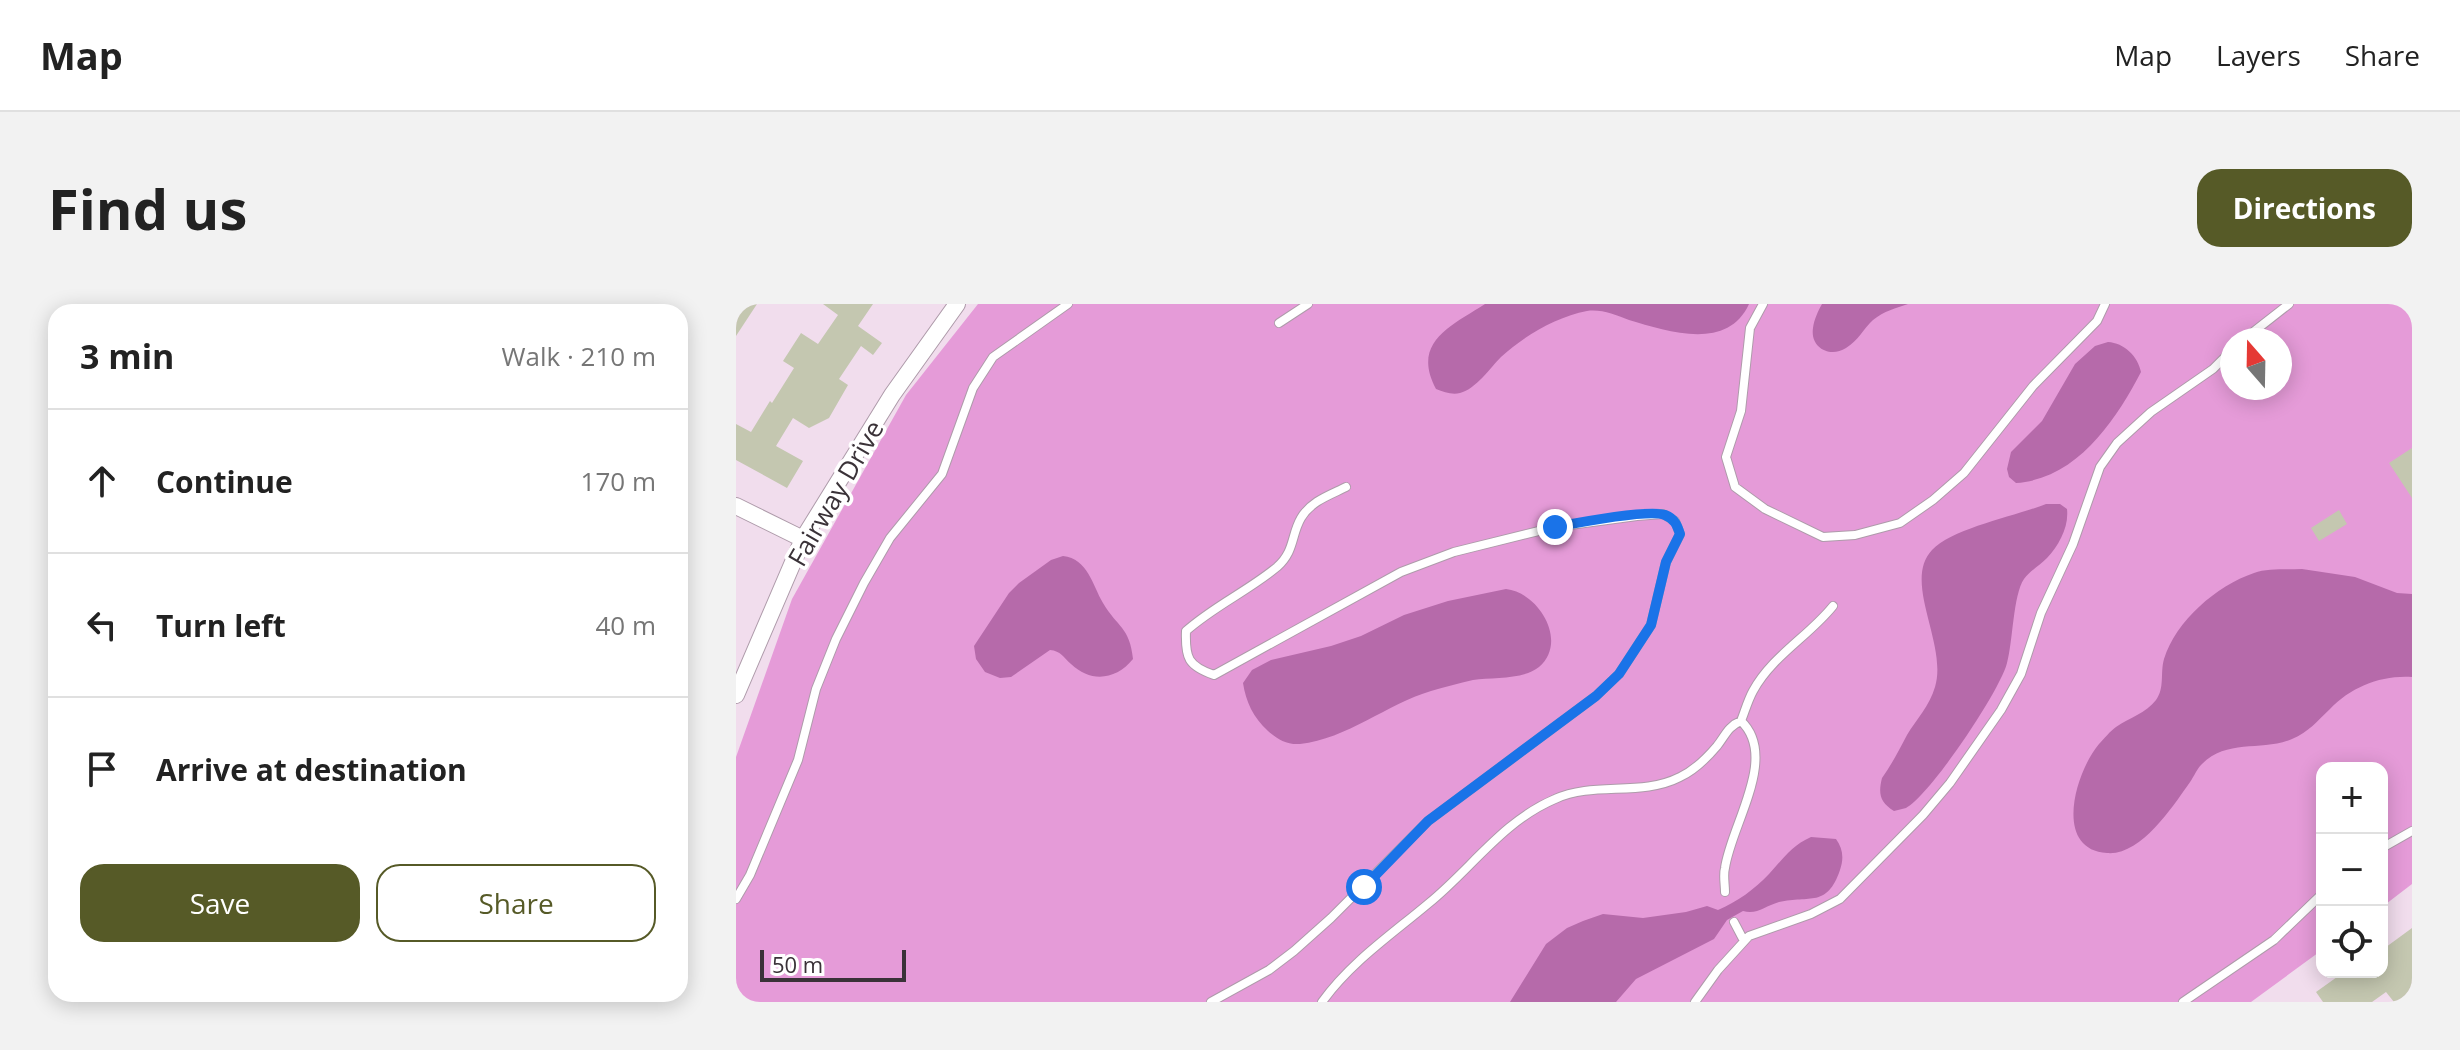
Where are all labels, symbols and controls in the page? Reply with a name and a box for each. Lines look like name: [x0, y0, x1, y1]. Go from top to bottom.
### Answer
text: Map: [40, 29, 123, 81]
text: Map: [2114, 36, 2172, 74]
text: Layers: [2216, 36, 2301, 74]
text: Share: [2345, 36, 2420, 74]
button: Directions: [2197, 169, 2412, 247]
text: Find us: [48, 170, 247, 246]
north arrow: [2220, 328, 2292, 400]
text: 3 min: [80, 333, 174, 379]
text: Walk · 210 m: [502, 338, 656, 374]
street label: Fairway Drive: [779, 413, 891, 573]
icon: ahead: [80, 459, 124, 503]
text: Continue: [156, 461, 293, 502]
text: 170 m: [581, 463, 656, 499]
route end: [1537, 509, 1573, 545]
icon: left: [80, 603, 124, 647]
text: Turn left: [156, 605, 286, 646]
text: 40 m: [595, 607, 656, 643]
icon: arrive: [80, 747, 124, 791]
text: Arrive at destination: [156, 749, 467, 790]
map controls: [2316, 762, 2388, 978]
button: +: [2316, 762, 2388, 834]
button: −: [2316, 834, 2388, 906]
button: Save: [80, 864, 360, 942]
button: Share: [376, 864, 656, 942]
route start: [1346, 869, 1382, 905]
button: locate: [2316, 906, 2388, 978]
scale bar: [760, 946, 906, 982]
text: 50 m: [772, 949, 823, 979]

